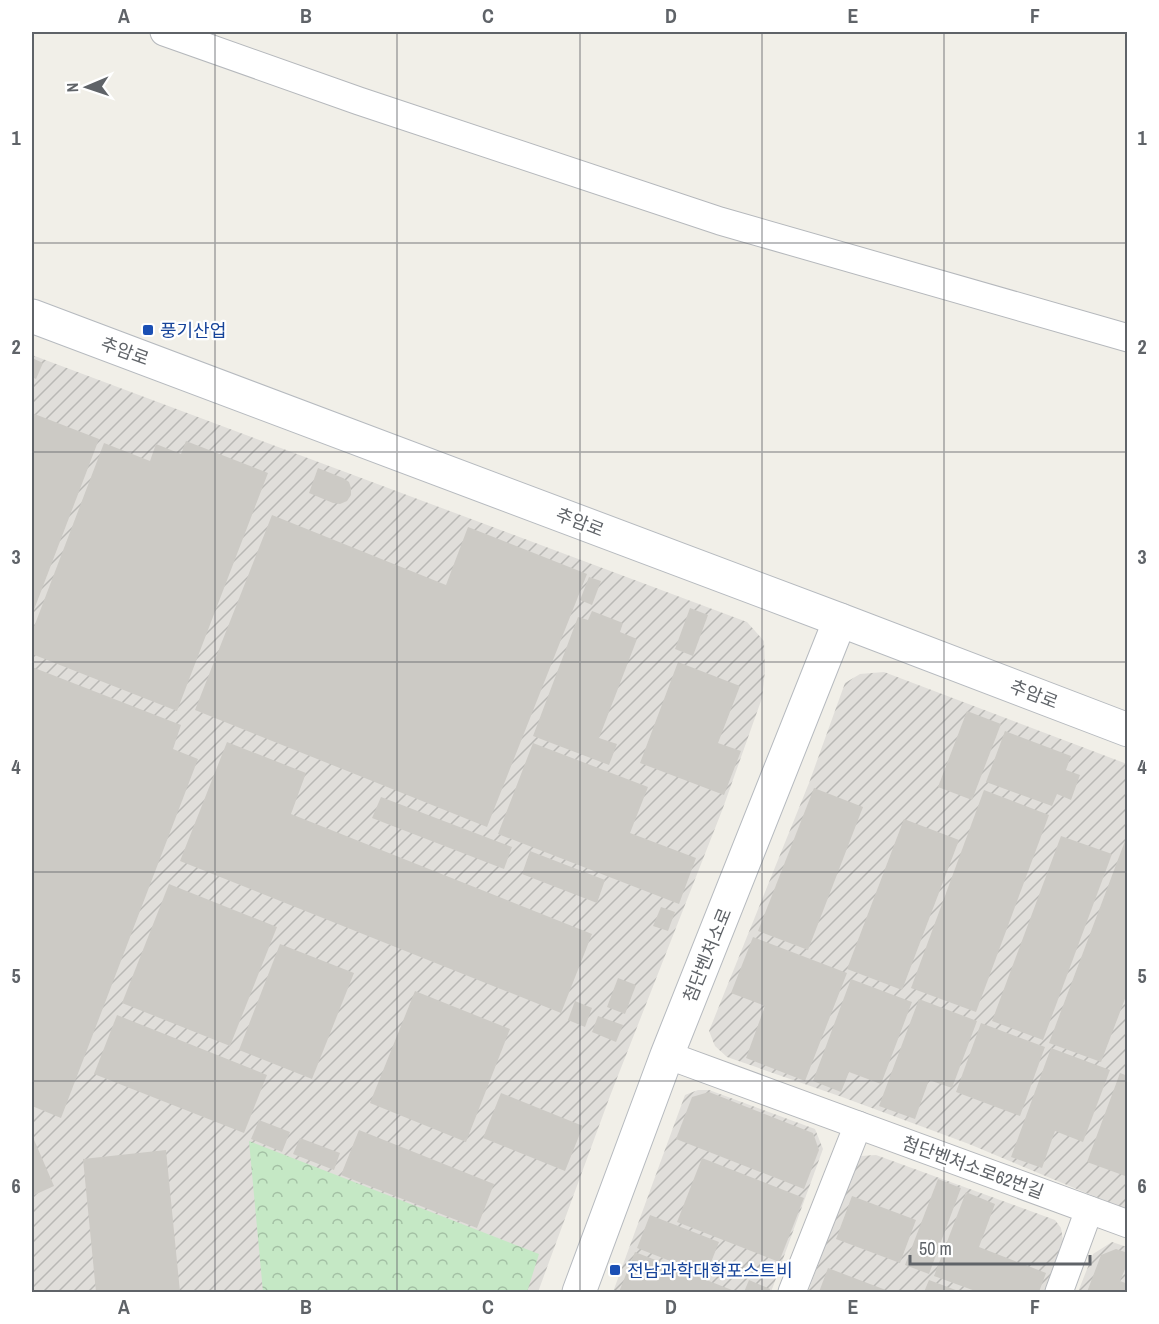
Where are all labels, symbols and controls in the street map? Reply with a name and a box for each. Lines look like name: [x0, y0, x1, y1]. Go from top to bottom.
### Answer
text: A: [118, 2, 130, 29]
text: B: [300, 2, 312, 29]
text: C: [482, 2, 494, 29]
text: D: [665, 2, 677, 29]
text: E: [848, 2, 859, 29]
text: F: [1030, 2, 1040, 29]
north arrow: [57, 57, 117, 117]
text: N: [61, 82, 83, 93]
text: 1: [11, 124, 21, 151]
text: 1: [1137, 124, 1147, 151]
place label: 풍기산업: [160, 318, 226, 343]
marker: 풍기산업: [141, 323, 155, 337]
street label: 추암로: [97, 331, 153, 371]
text: 2: [11, 333, 21, 360]
text: 2: [1137, 333, 1147, 360]
street label: 추암로: [552, 501, 608, 543]
text: 3: [11, 543, 21, 570]
text: 3: [1137, 543, 1147, 570]
street label: 추암로: [1006, 673, 1062, 715]
text: 4: [11, 753, 21, 780]
text: 4: [1137, 753, 1147, 780]
street label: 첨단벤처소로: [677, 904, 737, 1006]
text: 5: [11, 962, 21, 989]
text: 5: [1137, 962, 1147, 989]
street label: 첨단벤처소로62번길: [899, 1130, 1047, 1204]
text: 6: [11, 1172, 21, 1199]
text: 6: [1137, 1172, 1147, 1199]
scale bar: [910, 1228, 1090, 1266]
text: 50 m: [919, 1236, 952, 1261]
place label: 전남과학대학포스트비: [627, 1258, 793, 1283]
marker: 전남과학대학포스트비: [608, 1263, 622, 1277]
text: A: [118, 1293, 130, 1320]
text: B: [300, 1293, 312, 1320]
text: C: [482, 1293, 494, 1320]
text: D: [665, 1293, 677, 1320]
text: E: [848, 1293, 859, 1320]
text: F: [1030, 1293, 1040, 1320]

